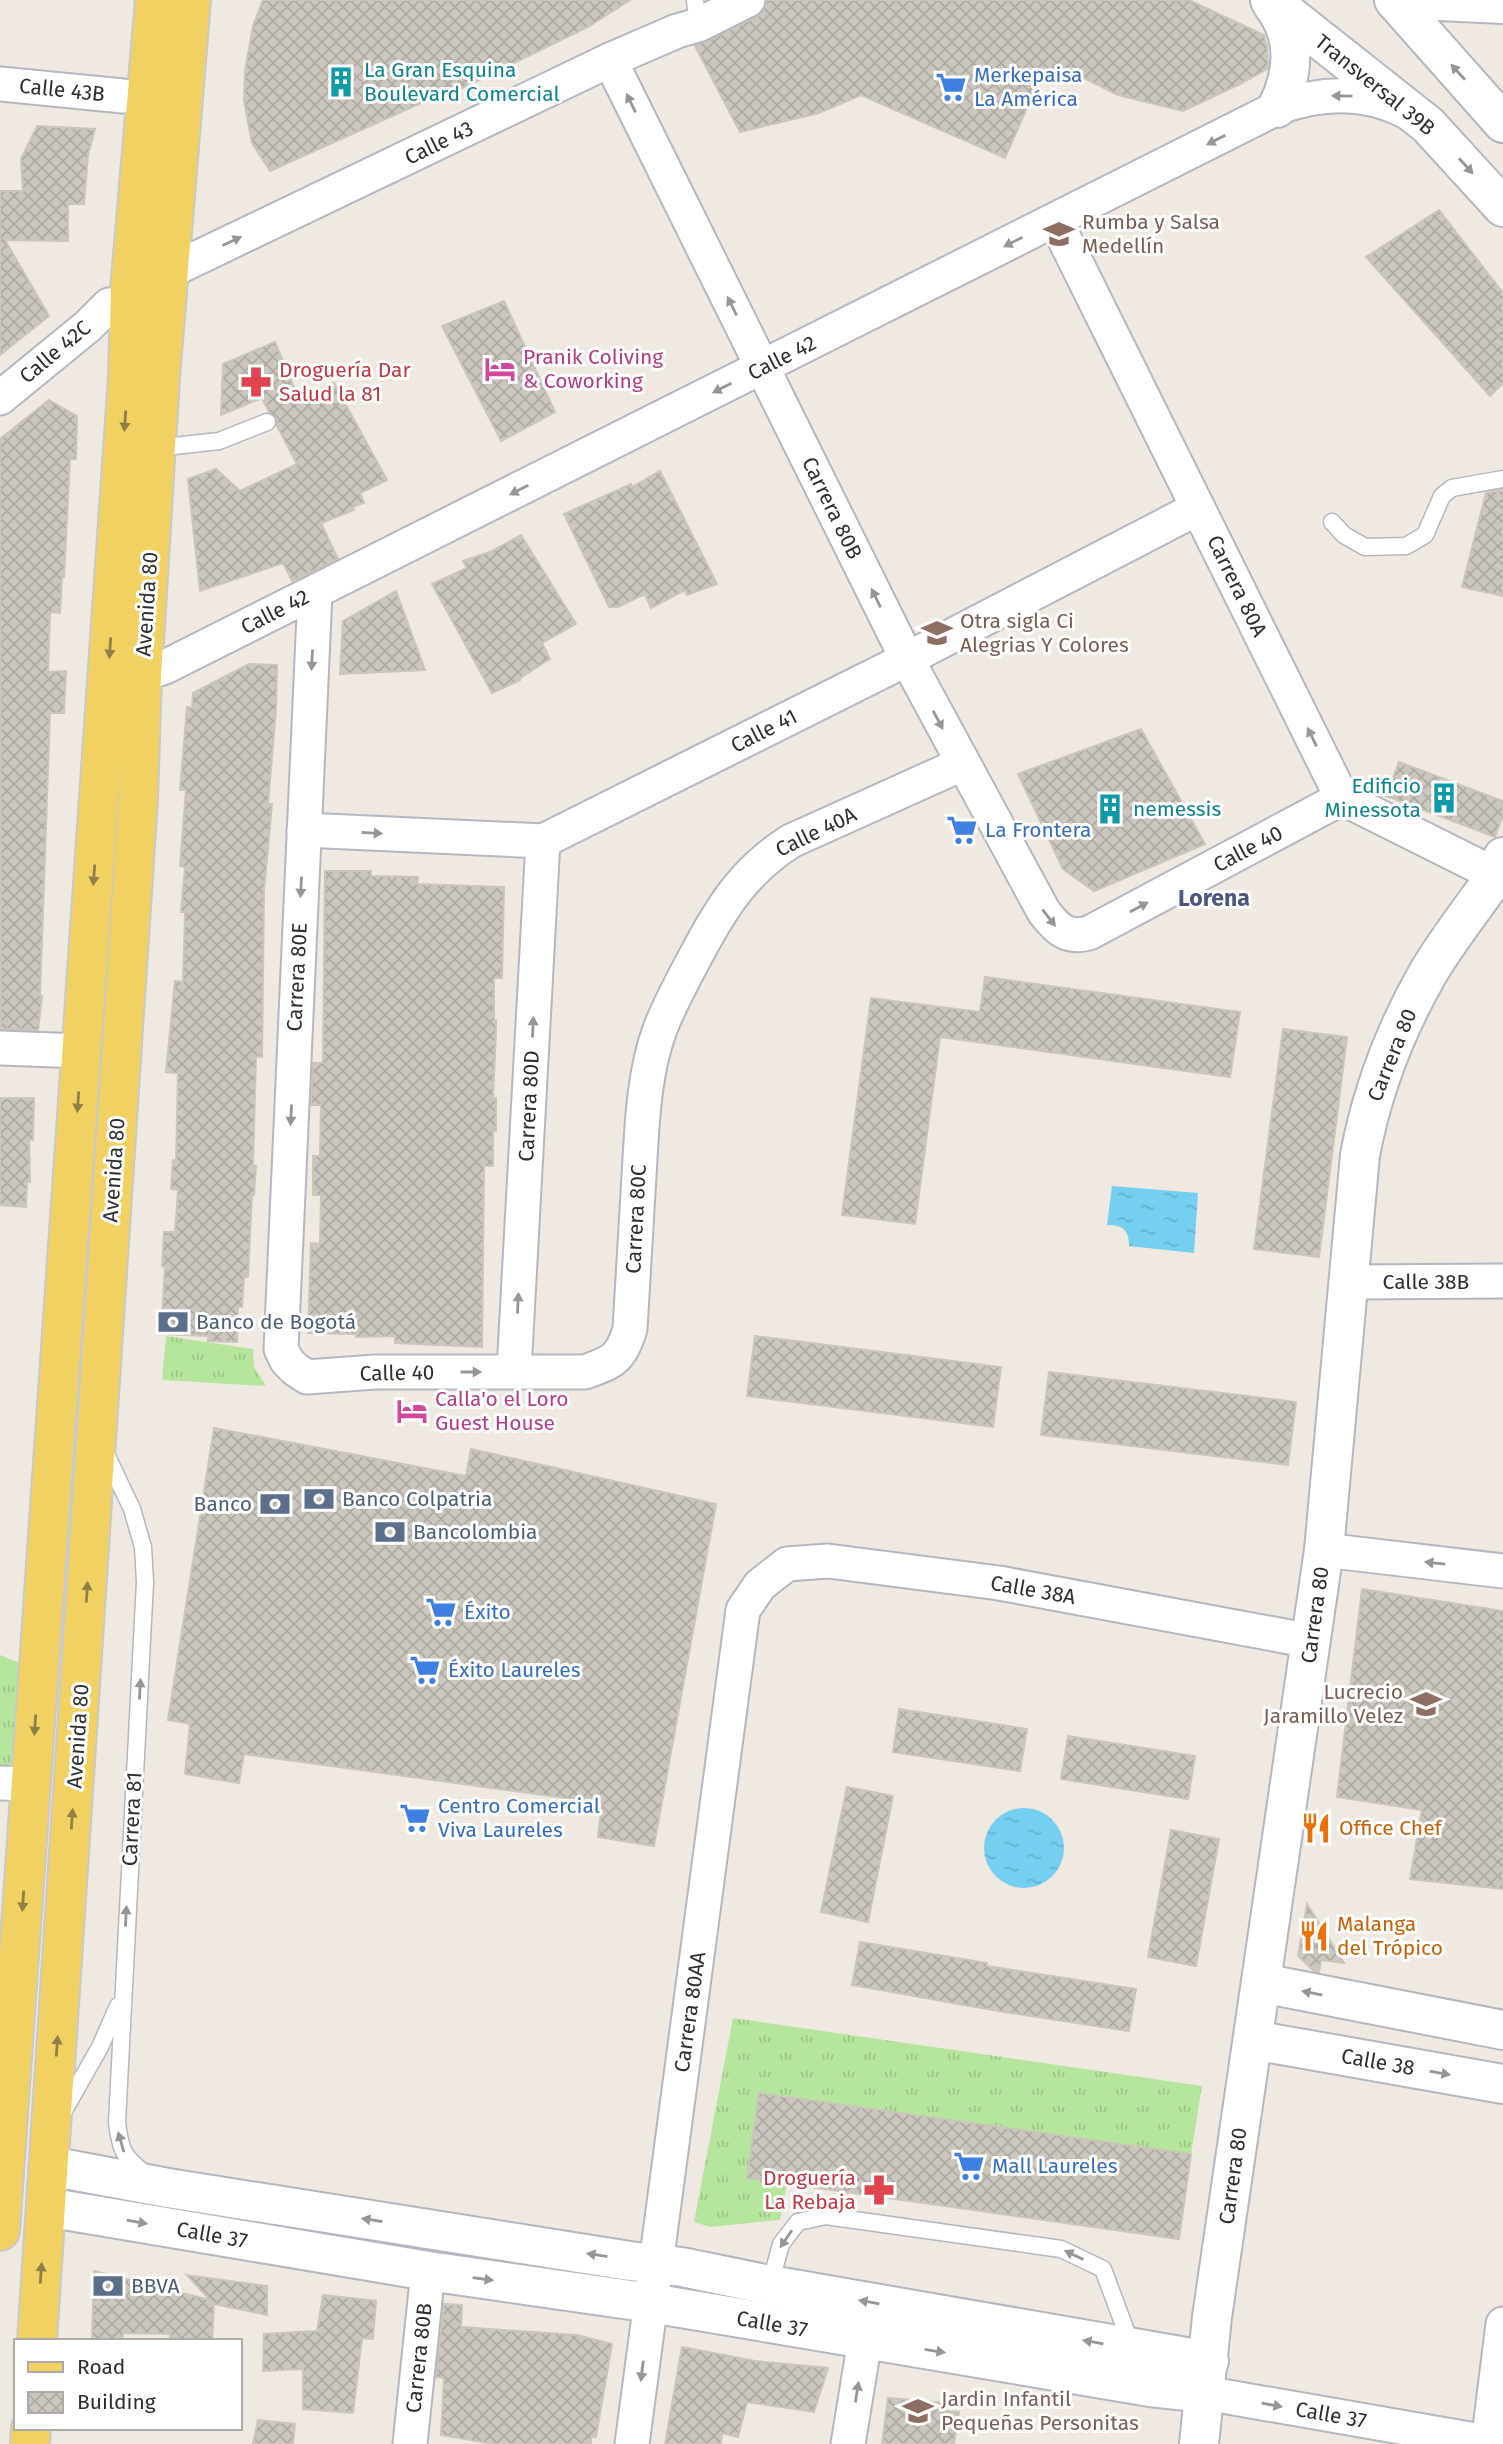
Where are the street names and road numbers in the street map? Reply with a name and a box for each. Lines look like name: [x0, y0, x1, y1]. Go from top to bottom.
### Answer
street label: Transversal 39B: [1310, 29, 1440, 141]
street label: Calle 43B: [18, 73, 106, 107]
street label: Calle 43: [400, 115, 478, 171]
street label: Calle 42C: [14, 315, 96, 389]
street label: Calle 42: [744, 330, 820, 386]
street label: Carrera 80B: [796, 453, 868, 563]
street label: Carrera 80A: [1201, 531, 1273, 641]
street label: Avenida 80: [130, 551, 164, 657]
street label: Calle 42: [237, 584, 313, 640]
street label: Calle 41: [726, 703, 802, 759]
street label: Calle 40A: [771, 801, 861, 863]
street label: Calle 40: [1209, 820, 1287, 878]
street label: Carrera 80E: [281, 922, 313, 1032]
street label: Carrera 80: [1362, 1005, 1422, 1105]
street label: Carrera 80D: [513, 1050, 545, 1162]
street label: Avenida 80: [97, 1117, 131, 1223]
street label: Carrera 80C: [620, 1163, 652, 1274]
street label: Calle 38B: [1383, 1269, 1469, 1295]
street label: Calle 40: [359, 1359, 435, 1387]
street label: Carrera 80: [1295, 1565, 1335, 1665]
street label: Calle 38A: [988, 1570, 1078, 1610]
street label: Avenida 80: [61, 1683, 95, 1789]
street label: Carrera 81: [117, 1771, 147, 1867]
street label: Carrera 80AA: [669, 1950, 711, 2074]
street label: Calle 38: [1339, 2043, 1417, 2081]
street label: Carrera 80: [1213, 2126, 1253, 2226]
street label: Calle 37: [174, 2216, 250, 2254]
street label: Carrera 80B: [400, 2302, 438, 2414]
street label: Calle 37: [734, 2305, 810, 2343]
street label: Calle 37: [1293, 2396, 1369, 2434]

